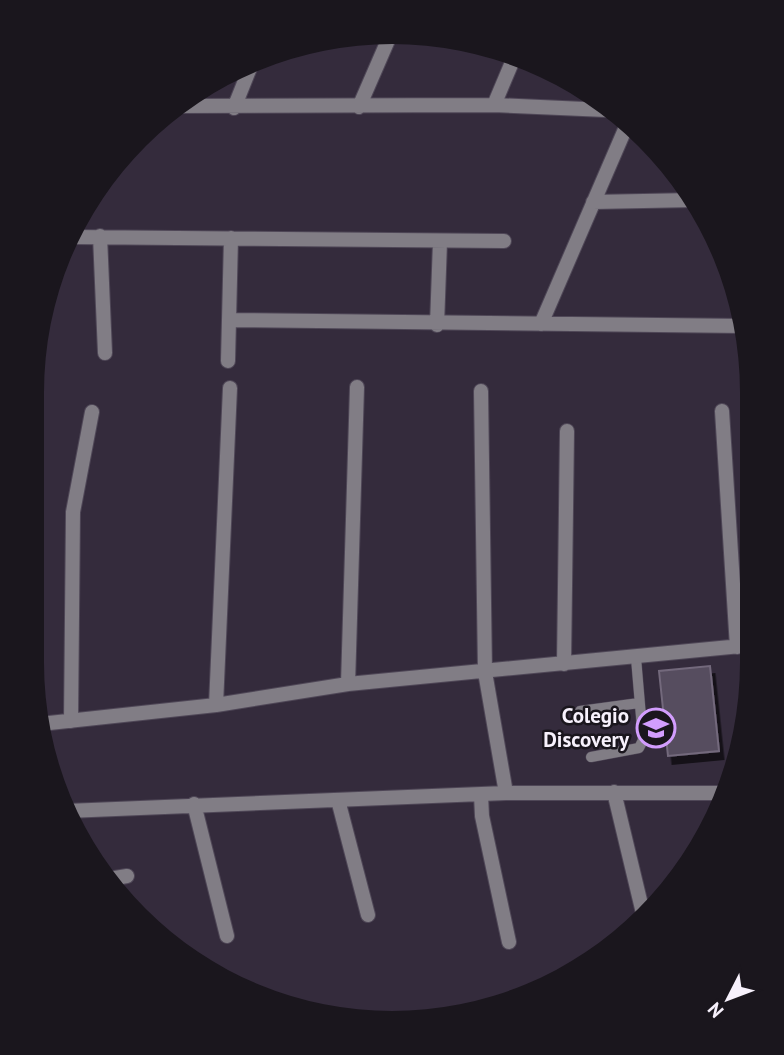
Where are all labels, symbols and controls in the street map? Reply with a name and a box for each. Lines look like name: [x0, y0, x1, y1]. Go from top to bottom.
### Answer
place label: Colegio Discovery: [543, 702, 630, 753]
school or university icon: Colegio Discovery: [635, 707, 677, 749]
north arrow: [693, 964, 763, 1034]
text: N: [702, 998, 728, 1023]

